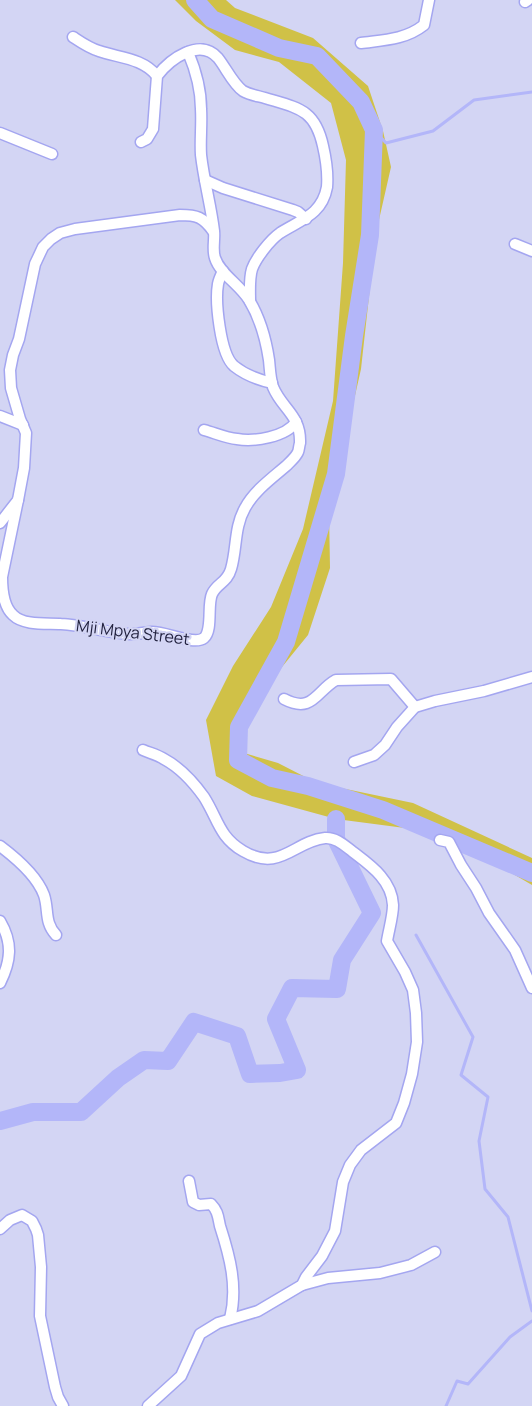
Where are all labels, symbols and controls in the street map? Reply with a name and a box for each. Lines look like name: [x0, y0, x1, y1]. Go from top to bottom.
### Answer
street label: Mji Mpya Street: [75, 614, 191, 650]

